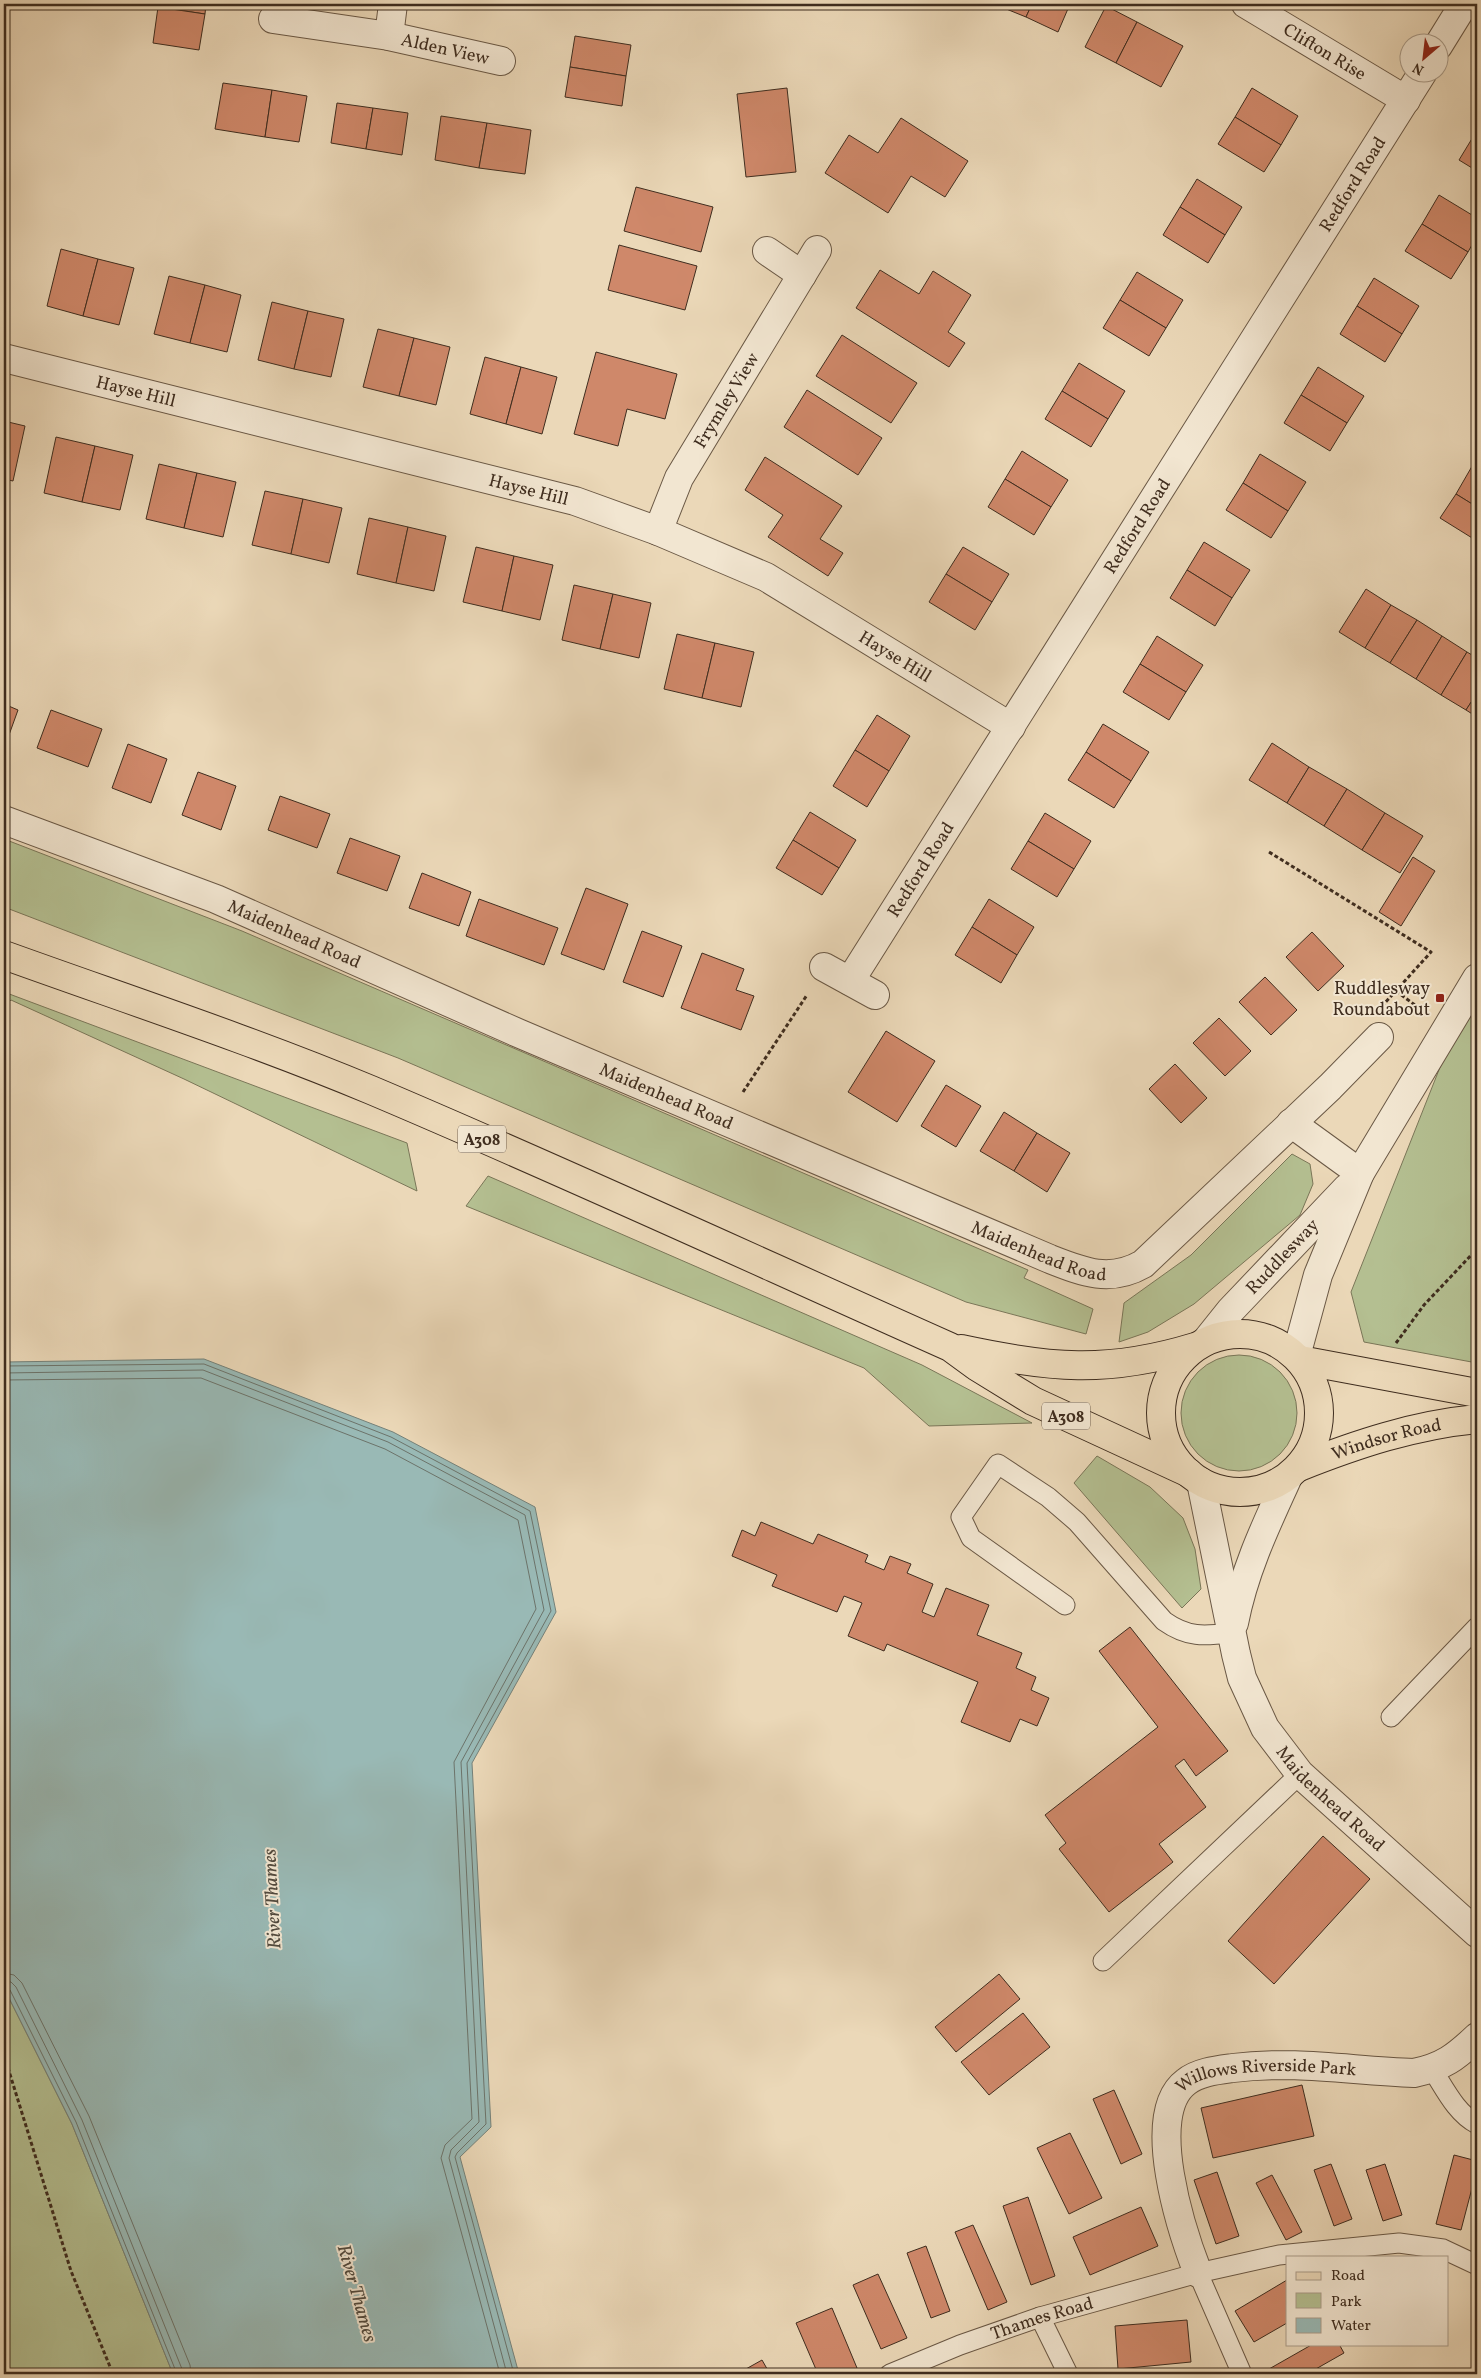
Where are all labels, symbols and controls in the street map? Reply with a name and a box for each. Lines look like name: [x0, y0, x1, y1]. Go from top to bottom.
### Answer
street label: Clifton Rise: [1278, 18, 1370, 87]
street label: Alden View: [399, 28, 492, 72]
north arrow: [1398, 32, 1448, 82]
text: N: [1410, 57, 1428, 79]
street label: Redford Road: [1314, 132, 1393, 237]
street label: Frymley View: [689, 348, 766, 454]
street label: Hayse Hill: [93, 370, 178, 415]
street label: Hayse Hill: [486, 469, 571, 513]
street label: Redford Road: [1099, 474, 1178, 579]
street label: Hayse Hill: [853, 626, 936, 689]
street label: Redford Road: [882, 818, 961, 923]
street label: Maidenhead Road: [223, 895, 364, 976]
place label: Ruddlesway Roundabout: [1333, 977, 1430, 1023]
marker: Ruddlesway Roundabout: [1434, 992, 1446, 1004]
street label: Maidenhead Road: [595, 1058, 737, 1137]
road number: A308: [458, 1126, 506, 1152]
street label: Ruddlesway: [1241, 1214, 1326, 1301]
street label: Maidenhead Road: [967, 1216, 1107, 1288]
road number: A308: [1042, 1402, 1090, 1430]
street label: Windsor Road: [1329, 1413, 1443, 1467]
street label: Maidenhead Road: [1269, 1741, 1390, 1858]
water label: River Thames: [257, 1848, 289, 1950]
street label: Willows Riverside Park: [1171, 2054, 1357, 2100]
water label: River Thames: [330, 2242, 382, 2345]
legend: [1286, 2256, 1448, 2346]
text: Road: [1331, 2266, 1365, 2287]
street label: Thames Road: [988, 2292, 1096, 2347]
text: Park: [1331, 2292, 1362, 2313]
text: Water: [1331, 2316, 1371, 2337]

